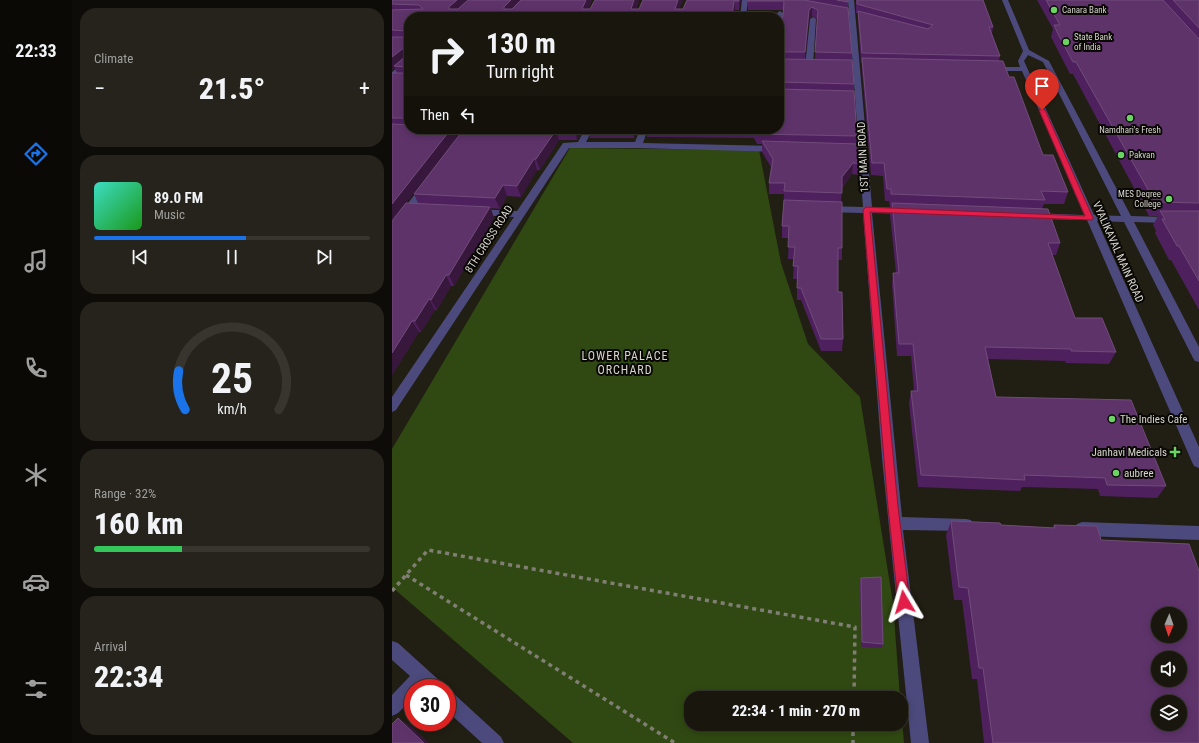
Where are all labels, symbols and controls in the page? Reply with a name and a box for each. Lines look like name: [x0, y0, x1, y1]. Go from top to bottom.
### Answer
marker: Canara Bank: [1049, 5, 1059, 15]
place label: Canara Bank: [1062, 5, 1107, 15]
text: 130 m: [486, 27, 556, 60]
icon: right: [420, 28, 472, 80]
place label: State Bank of India: [1074, 32, 1112, 52]
marker: State Bank of India: [1061, 37, 1071, 47]
text: 22:33: [15, 40, 57, 61]
text: Climate: [94, 51, 133, 66]
text: Turn right: [486, 61, 554, 82]
pin: [1025, 69, 1059, 110]
text: 21.5°: [199, 71, 265, 106]
icon: arrive: [1031, 75, 1053, 97]
text: −: [94, 76, 105, 101]
text: +: [359, 76, 370, 101]
icon: left: [457, 104, 479, 126]
text: Then: [420, 106, 449, 124]
marker: Namdhari's Fresh: [1125, 113, 1135, 123]
street label: 1ST MAIN ROAD: [855, 121, 871, 193]
place label: Namdhari's Fresh: [1099, 125, 1161, 135]
icon: directions: [22, 140, 50, 168]
marker: Pakvan: [1116, 150, 1126, 160]
place label: Pakvan: [1129, 150, 1155, 160]
text: 89.0 FM: [154, 189, 203, 207]
place label: MES Degree College: [1118, 189, 1161, 209]
marker: MES Degree College: [1164, 194, 1174, 204]
street label: VYALIKAVAL MAIN ROAD: [1090, 199, 1146, 305]
street label: 8TH CROSS ROAD: [462, 203, 516, 275]
text: Music: [154, 207, 185, 222]
icon: previous: [129, 246, 151, 268]
icon: pause: [221, 246, 243, 268]
icon: next: [313, 246, 335, 268]
icon: music: [22, 247, 50, 275]
district label: LOWER PALACE ORCHARD: [582, 349, 668, 377]
text: 25: [211, 353, 253, 402]
icon: phone: [22, 354, 50, 382]
text: km/h: [217, 400, 247, 416]
place label: The Indies Cafe: [1120, 413, 1188, 426]
marker: The Indies Cafe: [1107, 414, 1117, 424]
place label: Janhavi Medicals: [1091, 446, 1167, 459]
marker: Janhavi Medicals: [1170, 447, 1180, 457]
icon: climate: [22, 461, 50, 489]
place label: aubree: [1124, 467, 1154, 480]
marker: aubree: [1111, 468, 1121, 478]
text: Range · 32%: [94, 486, 156, 501]
text: 160 km: [94, 506, 183, 541]
icon: car: [22, 568, 50, 596]
position arrow: [883, 581, 925, 623]
north arrow: [1151, 607, 1187, 643]
map controls: [1151, 607, 1187, 731]
text: Arrival: [94, 639, 127, 654]
button: sound: [1151, 651, 1187, 687]
text: 22:34: [94, 659, 163, 694]
icon: filters: [22, 675, 50, 703]
speed limit sign: 30: [404, 679, 456, 731]
button: layers: [1151, 695, 1187, 731]
text: 22:34 · 1 min · 270 m: [732, 702, 860, 720]

